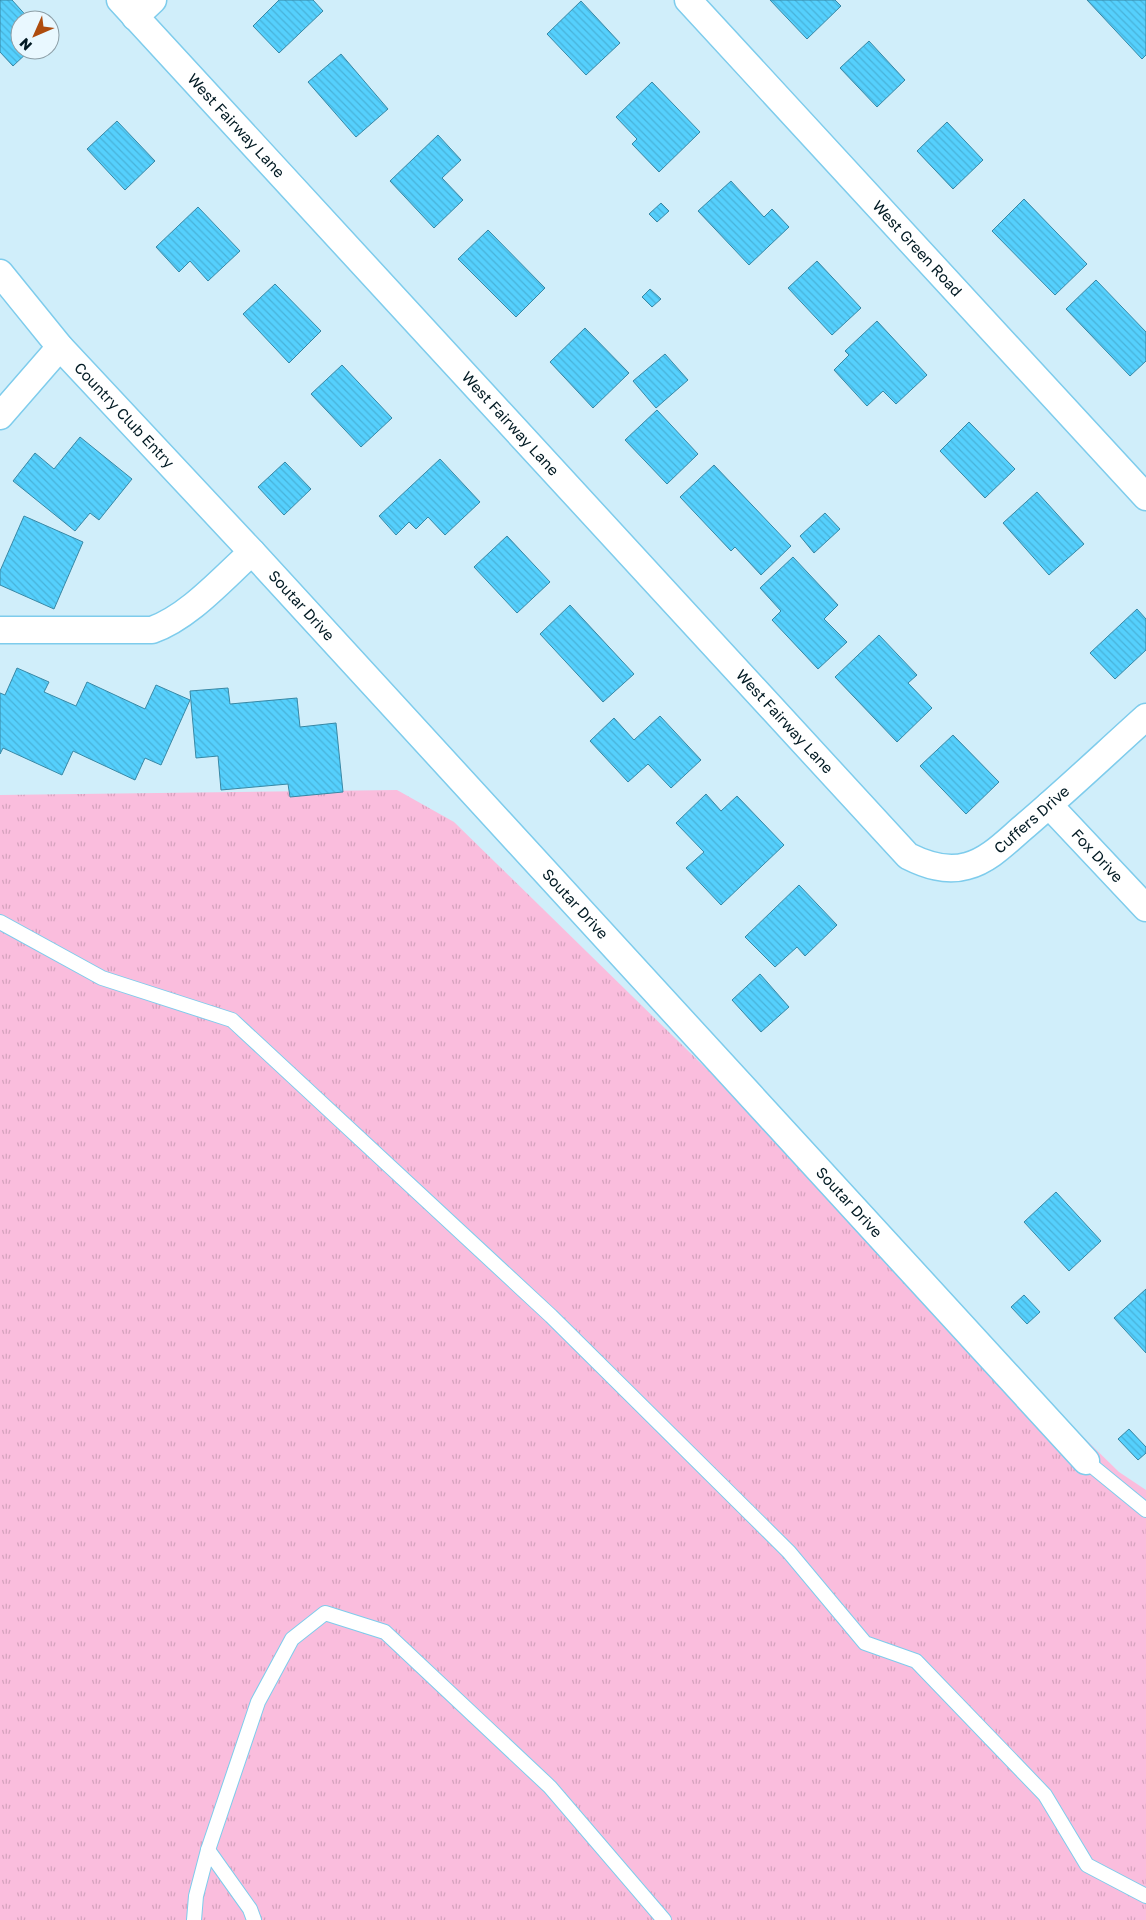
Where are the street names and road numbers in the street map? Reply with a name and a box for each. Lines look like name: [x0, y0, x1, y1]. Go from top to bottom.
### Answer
street label: West Fairway Lane: [184, 69, 289, 181]
street label: West Green Road: [869, 196, 966, 299]
street label: Country Club Entry: [71, 358, 179, 472]
street label: West Fairway Lane: [459, 367, 563, 479]
street label: Soutar Drive: [265, 566, 339, 644]
street label: West Fairway Lane: [733, 665, 838, 777]
street label: Cuffers Drive: [990, 781, 1073, 857]
street label: Fox Drive: [1068, 825, 1127, 886]
street label: Soutar Drive: [539, 865, 613, 943]
street label: Soutar Drive: [813, 1163, 887, 1241]

